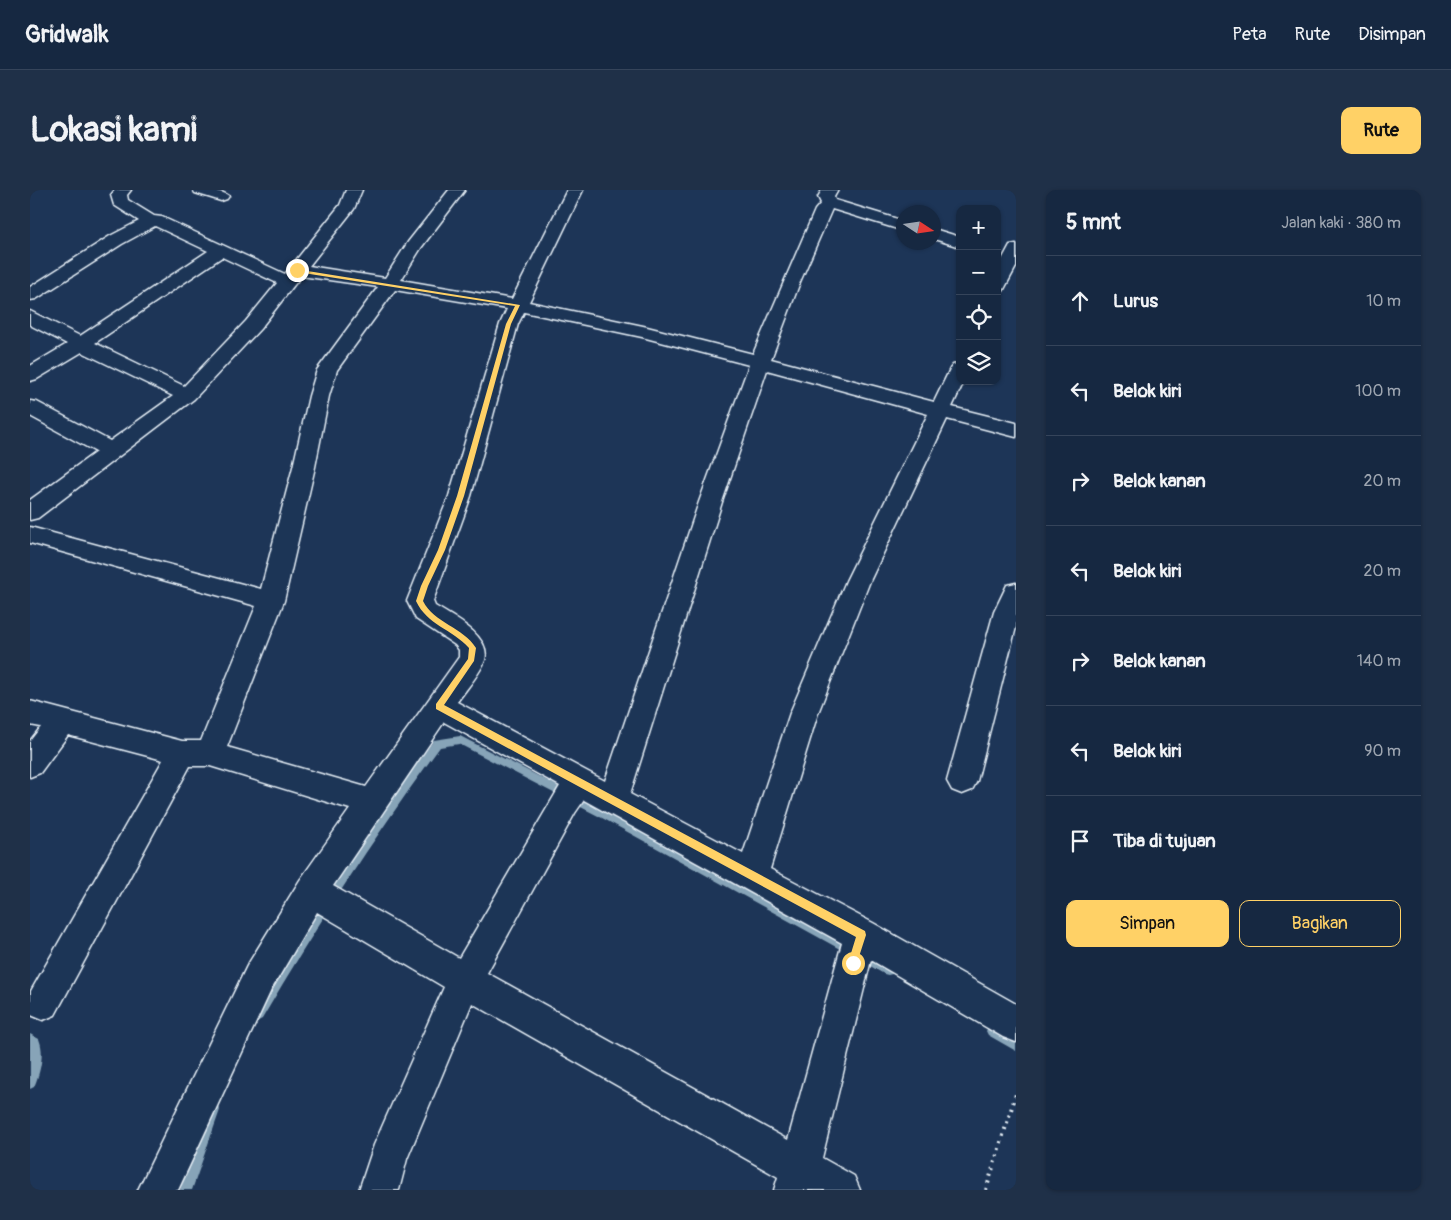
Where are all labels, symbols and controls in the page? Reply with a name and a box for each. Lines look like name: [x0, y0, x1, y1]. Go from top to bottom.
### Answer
text: Gridwalk: [25, 20, 109, 49]
text: Peta: [1232, 23, 1267, 46]
text: Rute: [1295, 23, 1330, 46]
text: Disimpan: [1358, 23, 1426, 46]
button: Rute: [1341, 107, 1421, 154]
text: Lokasi kami: [30, 108, 197, 152]
north arrow: [896, 205, 941, 250]
map controls: [956, 205, 1001, 385]
button: +: [956, 205, 1001, 250]
text: 5 mnt: [1066, 209, 1121, 236]
text: Jalan kaki · 380 m: [1281, 213, 1401, 233]
button: −: [956, 250, 1001, 295]
route end: [286, 259, 309, 282]
icon: ahead: [1066, 287, 1094, 315]
text: Lurus: [1113, 289, 1158, 313]
text: 10 m: [1366, 291, 1401, 311]
button: locate: [956, 295, 1001, 340]
button: layers: [956, 340, 1001, 385]
icon: left: [1066, 377, 1094, 405]
text: Belok kiri: [1113, 379, 1181, 403]
text: 100 m: [1355, 381, 1401, 401]
icon: right: [1066, 467, 1094, 495]
text: Belok kanan: [1113, 469, 1206, 493]
text: 20 m: [1363, 471, 1401, 491]
icon: left: [1066, 557, 1094, 585]
text: Belok kiri: [1113, 559, 1181, 583]
text: 20 m: [1363, 561, 1401, 581]
icon: right: [1066, 647, 1094, 675]
text: Belok kanan: [1113, 649, 1206, 673]
text: 140 m: [1357, 651, 1401, 671]
icon: left: [1066, 737, 1094, 765]
text: Belok kiri: [1113, 739, 1181, 763]
text: 90 m: [1364, 741, 1401, 761]
icon: arrive: [1066, 827, 1094, 855]
text: Tiba di tujuan: [1113, 829, 1216, 853]
button: Simpan: [1066, 900, 1229, 947]
button: Bagikan: [1239, 900, 1401, 947]
route start: [842, 952, 865, 975]

